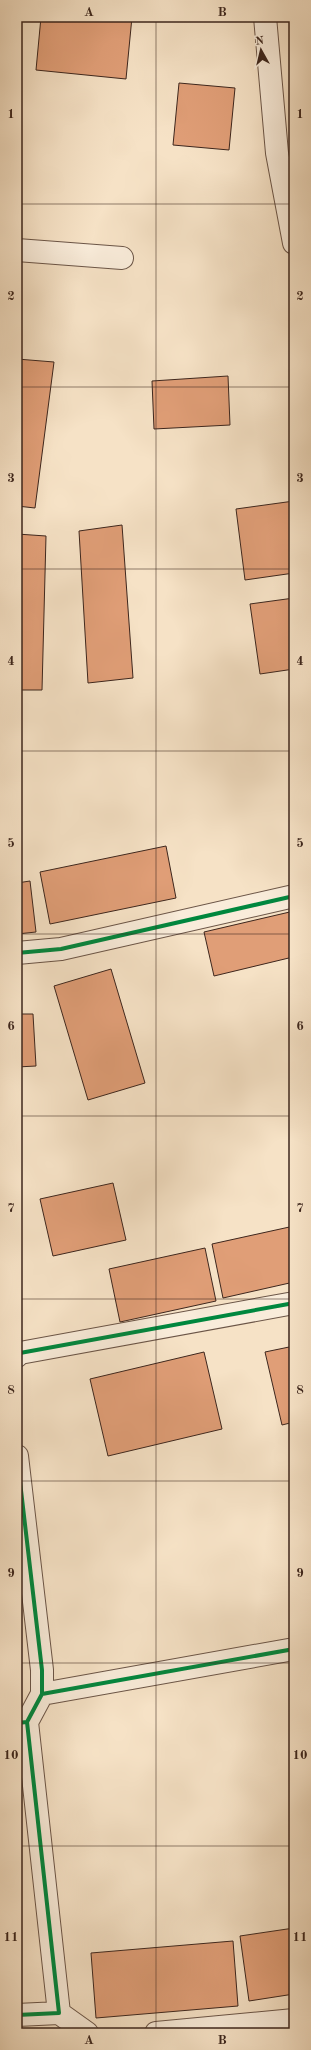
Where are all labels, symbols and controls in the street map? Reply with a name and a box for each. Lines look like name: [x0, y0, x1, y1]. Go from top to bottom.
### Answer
text: A: [84, 6, 94, 19]
text: B: [217, 6, 227, 19]
north arrow: [241, 30, 281, 70]
text: N: [255, 35, 265, 48]
text: 1: [7, 108, 15, 121]
text: 1: [296, 108, 304, 121]
text: 2: [7, 290, 15, 303]
text: 2: [296, 290, 304, 303]
text: 3: [7, 472, 15, 485]
text: 3: [296, 472, 304, 485]
text: 4: [7, 655, 15, 668]
text: 4: [296, 655, 304, 668]
text: 5: [7, 837, 15, 850]
text: 5: [296, 837, 304, 850]
text: 6: [7, 1020, 15, 1033]
text: 6: [296, 1020, 304, 1033]
text: 7: [7, 1202, 15, 1215]
text: 7: [296, 1202, 304, 1215]
text: 8: [7, 1384, 15, 1397]
text: 8: [296, 1384, 304, 1397]
text: 9: [7, 1567, 15, 1580]
text: 9: [296, 1567, 304, 1580]
text: 10: [3, 1749, 19, 1762]
text: 10: [292, 1749, 308, 1762]
text: 11: [3, 1931, 19, 1944]
text: 11: [292, 1931, 308, 1944]
text: A: [84, 2034, 94, 2047]
text: B: [217, 2034, 227, 2047]

